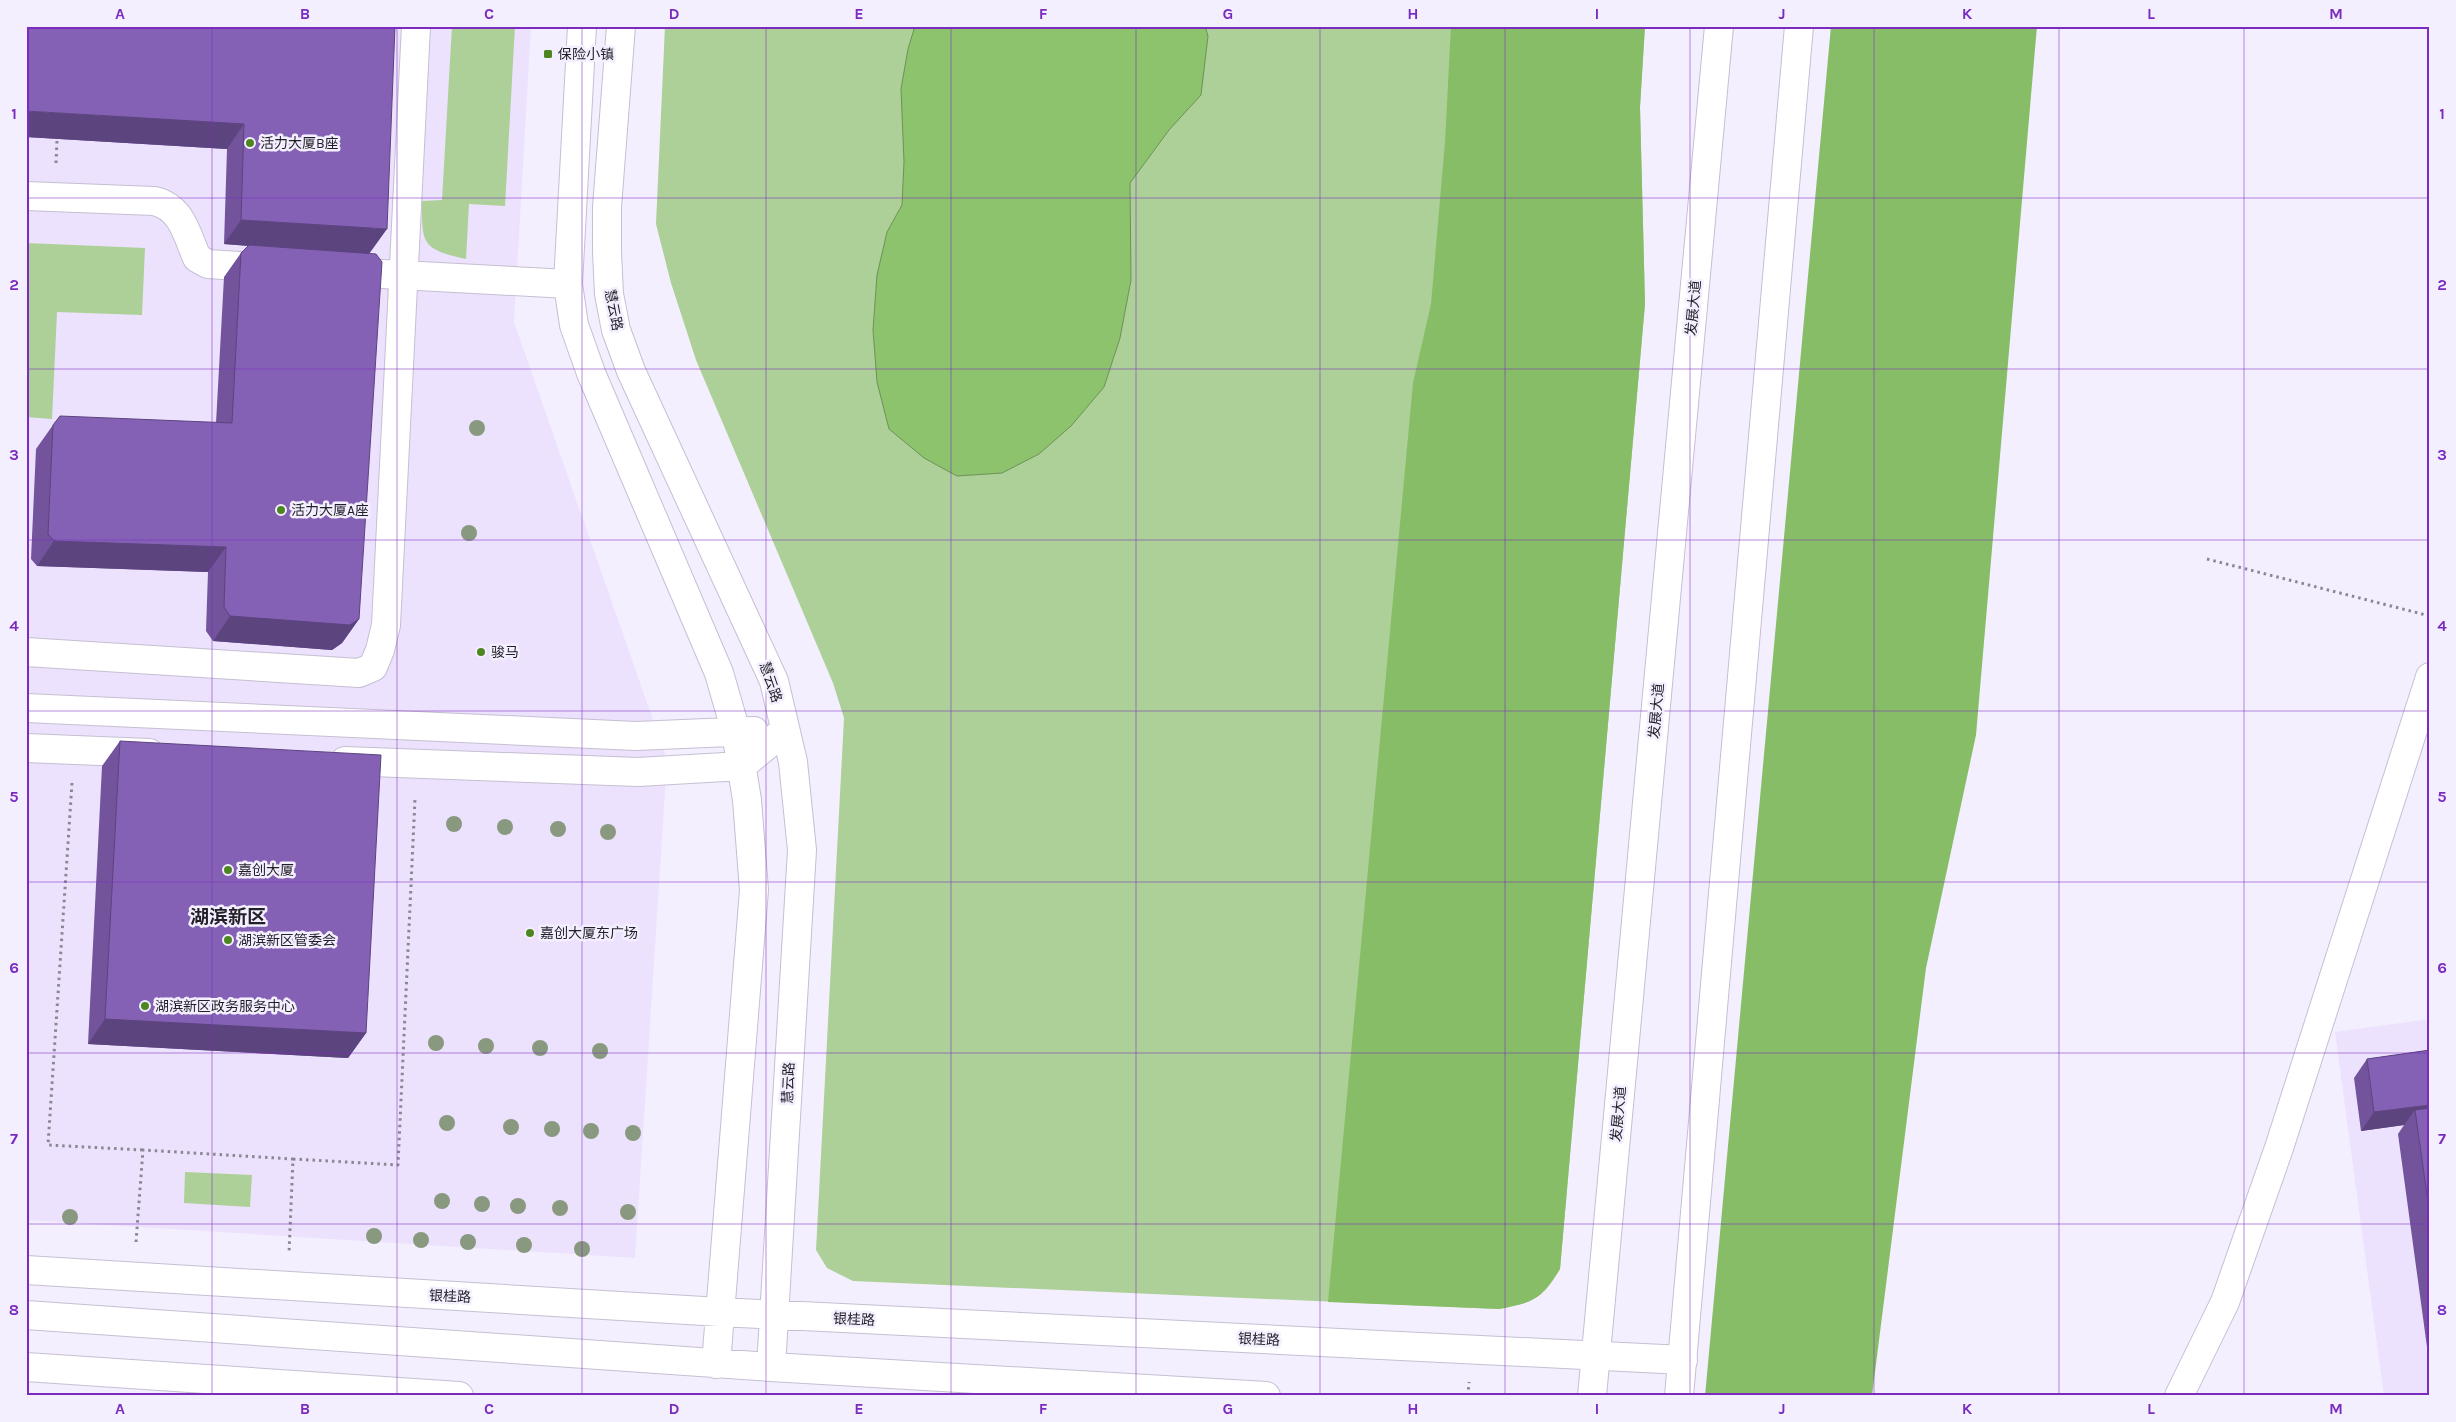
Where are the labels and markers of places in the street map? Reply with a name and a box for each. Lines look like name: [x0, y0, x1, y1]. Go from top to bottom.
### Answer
place label: 保险小镇: [558, 46, 614, 63]
marker: 保险小镇: [542, 48, 554, 60]
place label: 活力大厦B座: [260, 135, 339, 152]
marker: 活力大厦B座: [244, 137, 256, 149]
place label: 活力大厦A座: [291, 502, 369, 519]
marker: 活力大厦A座: [275, 504, 287, 516]
place label: 骏马: [491, 644, 519, 661]
marker: 骏马: [475, 646, 487, 658]
place label: 嘉创大厦: [238, 862, 294, 879]
marker: 嘉创大厦: [222, 864, 234, 876]
place label: 嘉创大厦东广场: [540, 925, 638, 942]
marker: 嘉创大厦东广场: [524, 927, 536, 939]
place label: 湖滨新区管委会: [238, 932, 336, 949]
marker: 湖滨新区管委会: [222, 934, 234, 946]
place label: 湖滨新区政务服务中心: [155, 998, 295, 1015]
marker: 湖滨新区政务服务中心: [139, 1000, 151, 1012]

